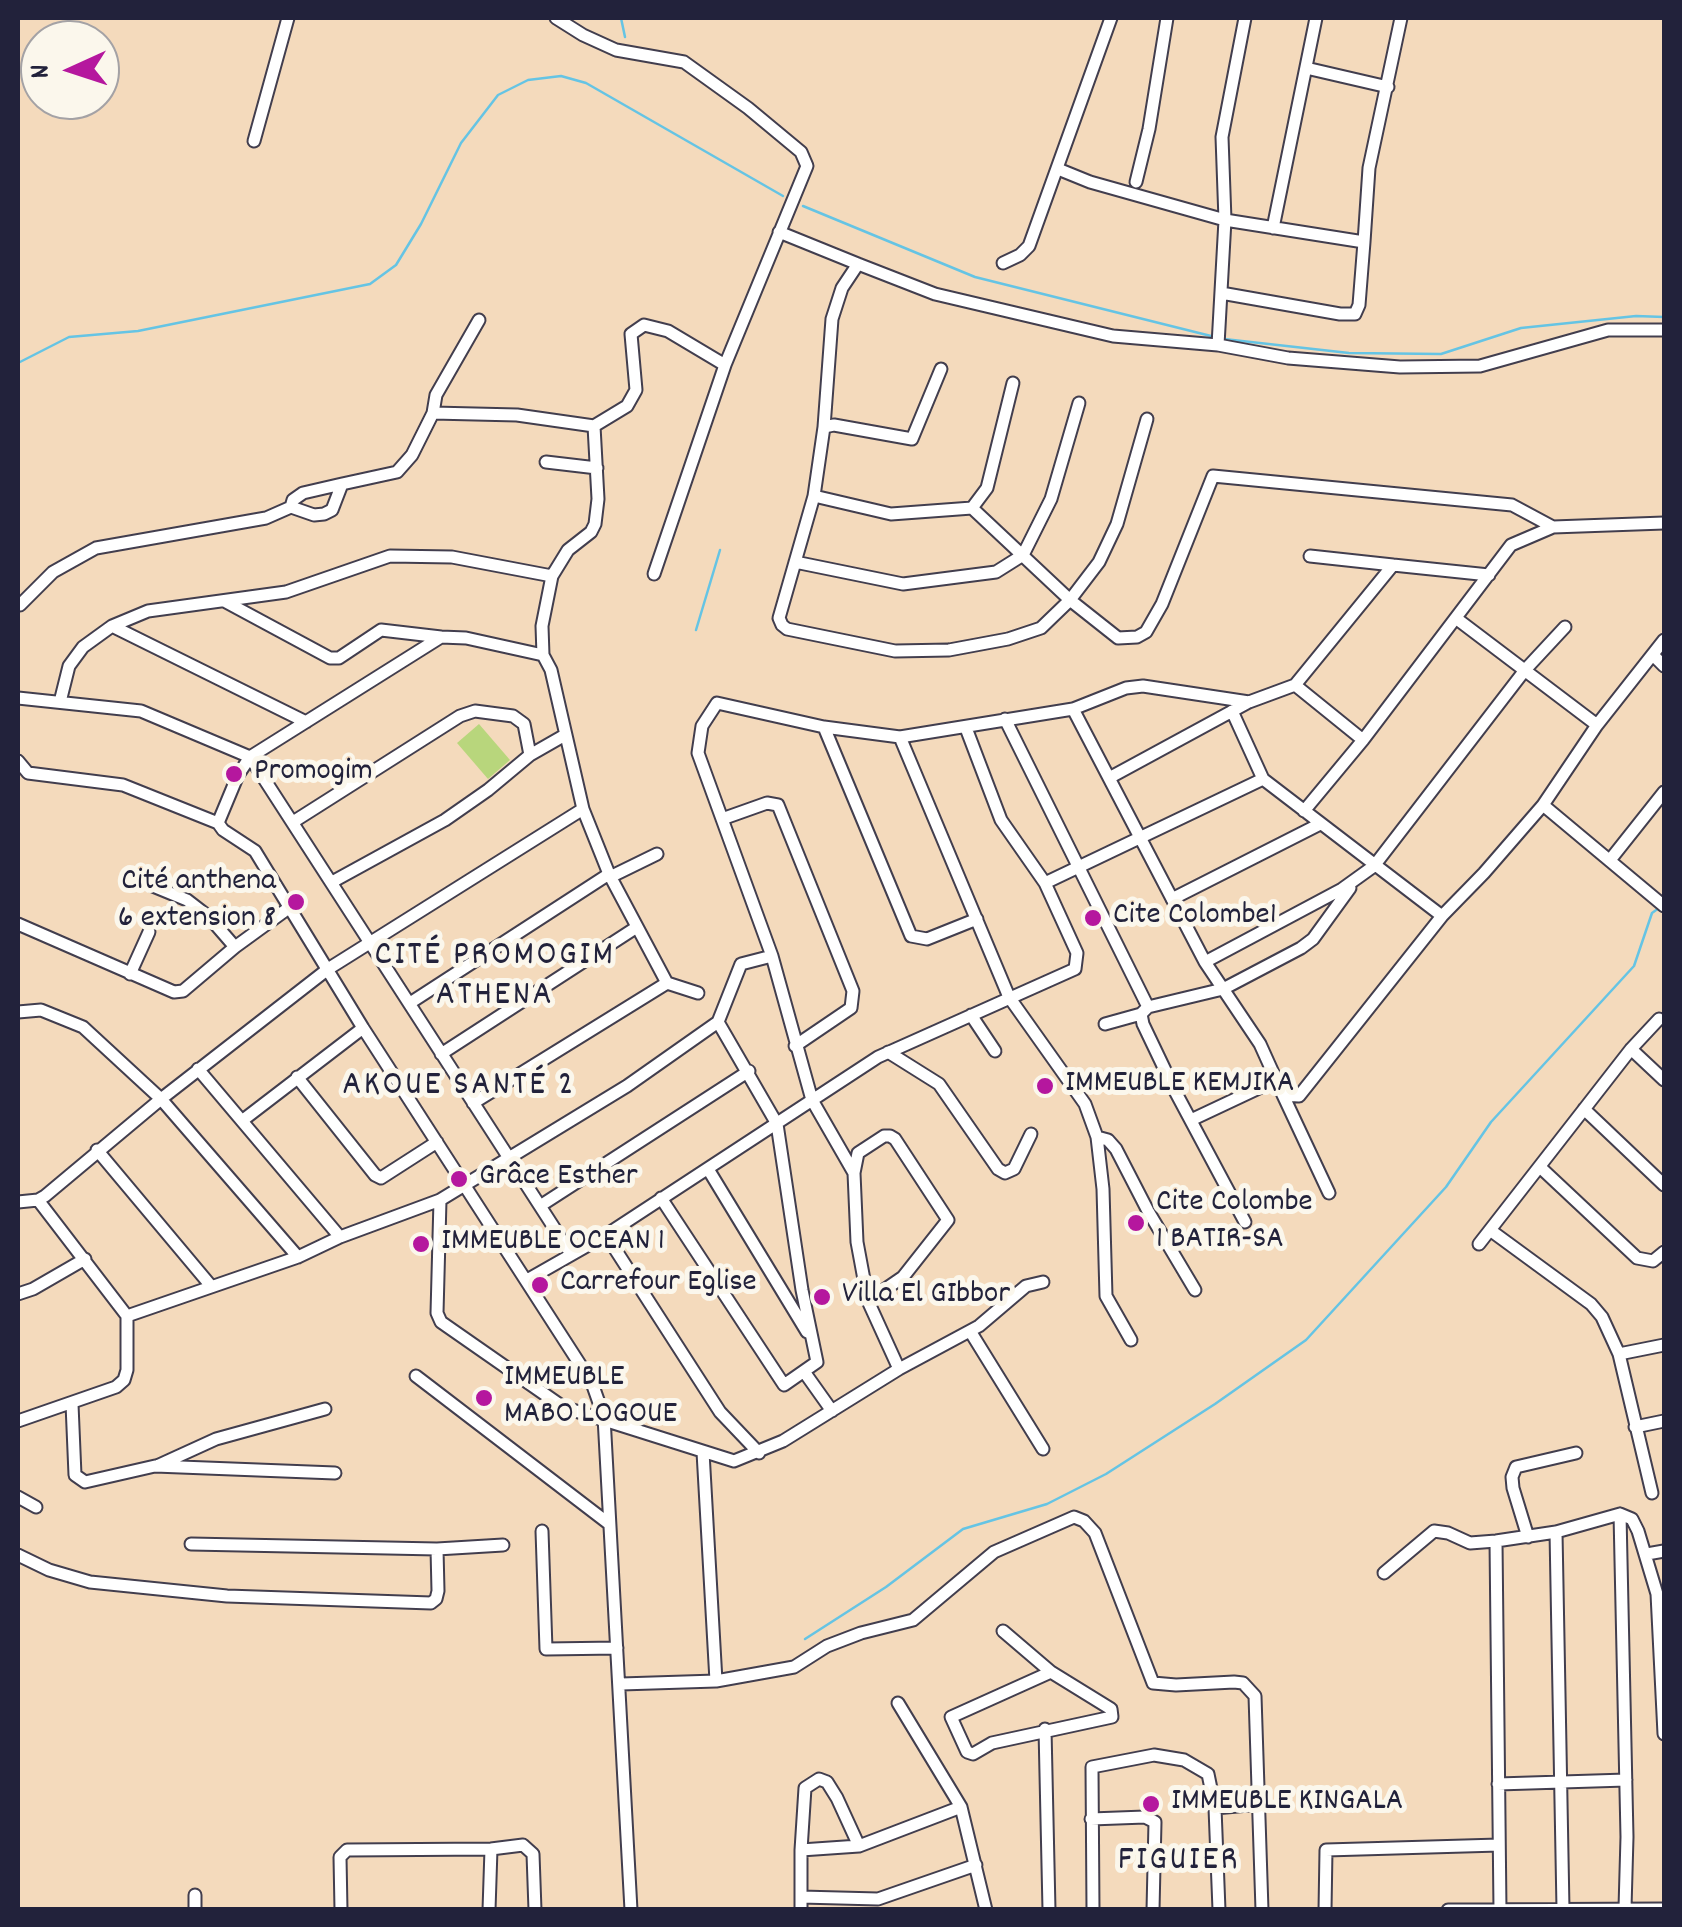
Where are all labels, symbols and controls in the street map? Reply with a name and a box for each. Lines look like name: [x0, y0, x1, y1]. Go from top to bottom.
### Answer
north arrow: [20, 20, 120, 120]
text: N: [22, 64, 62, 79]
place label: Promogim: [254, 755, 373, 793]
marker: Promogim: [223, 763, 245, 785]
place label: Cité anthena 6 extension 8: [118, 865, 276, 940]
marker: Cité anthena 6 extension 8: [285, 891, 307, 913]
place label: Cite Colombe1: [1113, 899, 1277, 937]
marker: Cite Colombe1: [1082, 907, 1104, 929]
district label: CITÉ PROMOGIM ATHENA: [374, 937, 616, 1019]
district label: AKOUE SANTÉ 2: [342, 1067, 576, 1109]
place label: IMMEUBLE KEMJIKA: [1065, 1067, 1294, 1105]
marker: IMMEUBLE KEMJIKA: [1034, 1075, 1056, 1097]
place label: Grâce Esther: [479, 1160, 638, 1198]
marker: Grâce Esther: [448, 1168, 470, 1190]
place label: Cite Colombe 1 BATIR-SA: [1156, 1186, 1313, 1261]
marker: Cite Colombe 1 BATIR-SA: [1125, 1212, 1147, 1234]
place label: IMMEUBLE OCEAN 1: [441, 1225, 665, 1263]
marker: IMMEUBLE OCEAN 1: [410, 1233, 432, 1255]
place label: Carrefour Eglise: [560, 1266, 757, 1304]
marker: Carrefour Eglise: [529, 1274, 551, 1296]
place label: Villa El GIbbor: [842, 1278, 1010, 1316]
marker: Villa El GIbbor: [811, 1286, 833, 1308]
place label: IMMEUBLE MABO LOGOUE: [504, 1361, 677, 1436]
marker: IMMEUBLE MABO LOGOUE: [473, 1387, 495, 1409]
place label: IMMEUBLE KINGALA: [1171, 1785, 1403, 1823]
marker: IMMEUBLE KINGALA: [1140, 1793, 1162, 1815]
district label: FIGUIER: [1118, 1842, 1240, 1884]

